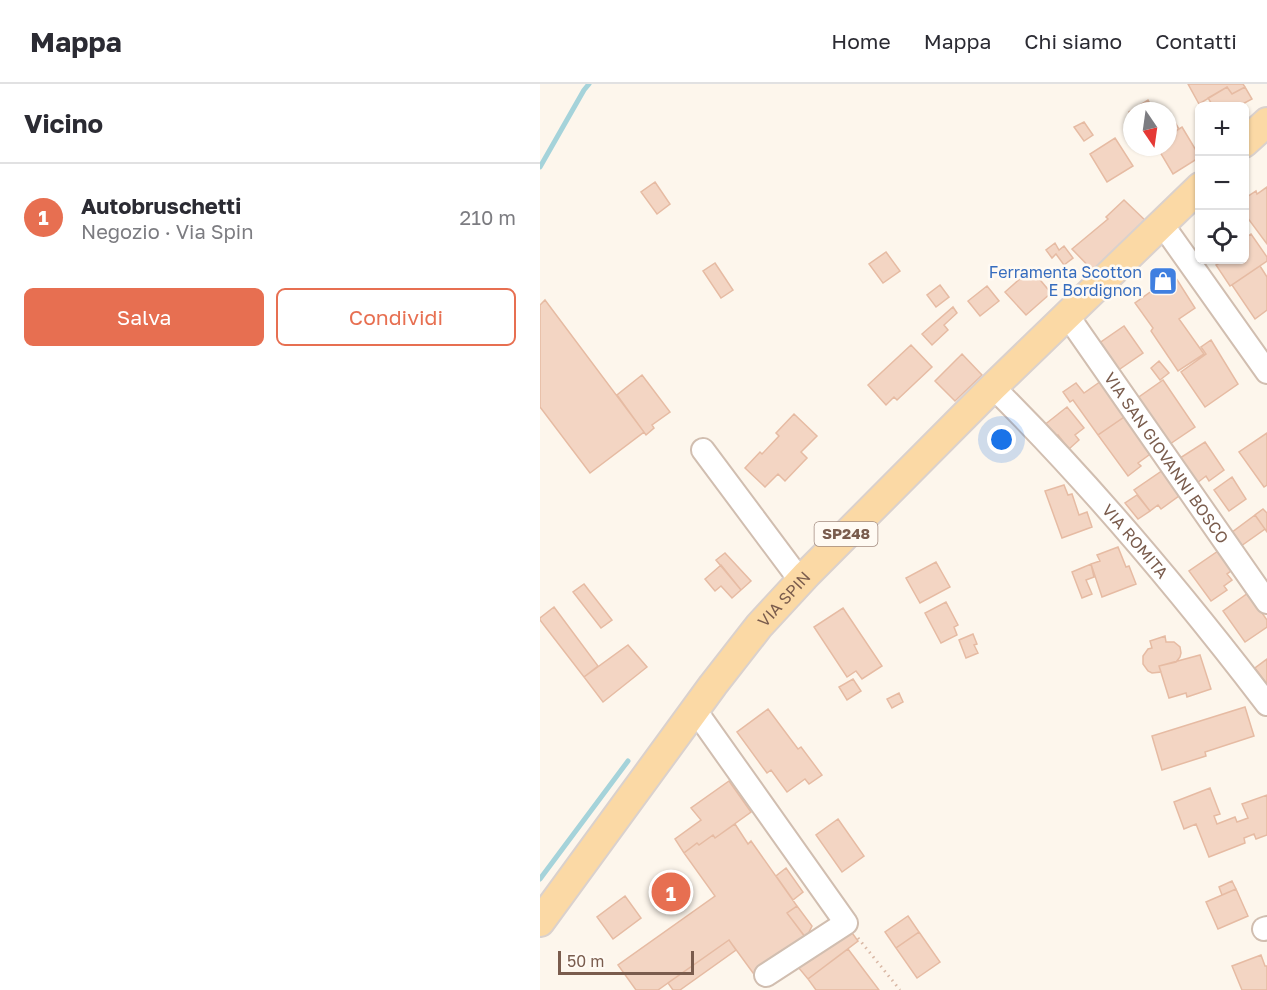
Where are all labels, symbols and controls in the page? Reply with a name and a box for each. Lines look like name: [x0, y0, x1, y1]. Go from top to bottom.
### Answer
text: Mappa: [30, 25, 122, 58]
text: Home: [831, 28, 891, 54]
text: Mappa: [924, 28, 991, 54]
text: Chi siamo: [1024, 28, 1122, 54]
text: Contatti: [1155, 28, 1237, 54]
north arrow: [1123, 102, 1177, 156]
map controls: [1195, 102, 1249, 264]
button: +: [1195, 102, 1249, 156]
text: Vicino: [24, 108, 103, 139]
button: −: [1195, 156, 1249, 210]
text: Autobruschetti: [81, 192, 241, 219]
text: 1: [38, 205, 49, 229]
text: 210 m: [460, 205, 516, 229]
button: locate: [1195, 210, 1249, 264]
text: Negozio · Via Spin: [81, 219, 253, 243]
place label: Ferramenta Scotton E Bordignon: [989, 262, 1142, 300]
shop icon: Ferramenta Scotton E Bordignon: [1147, 265, 1179, 297]
button: Salva: [24, 288, 264, 346]
button: Condividi: [276, 288, 516, 346]
street label: VIA SAN GIOVANNI BOSCO: [1100, 368, 1233, 547]
your location: [987, 425, 1016, 454]
street label: VIA ROMITA: [1098, 500, 1173, 583]
road number: SP248: [814, 522, 878, 546]
street label: VIA SPIN: [753, 567, 814, 631]
pin: 1: [652, 870, 690, 914]
scale bar: [558, 948, 694, 976]
text: 50 m: [567, 951, 604, 971]

